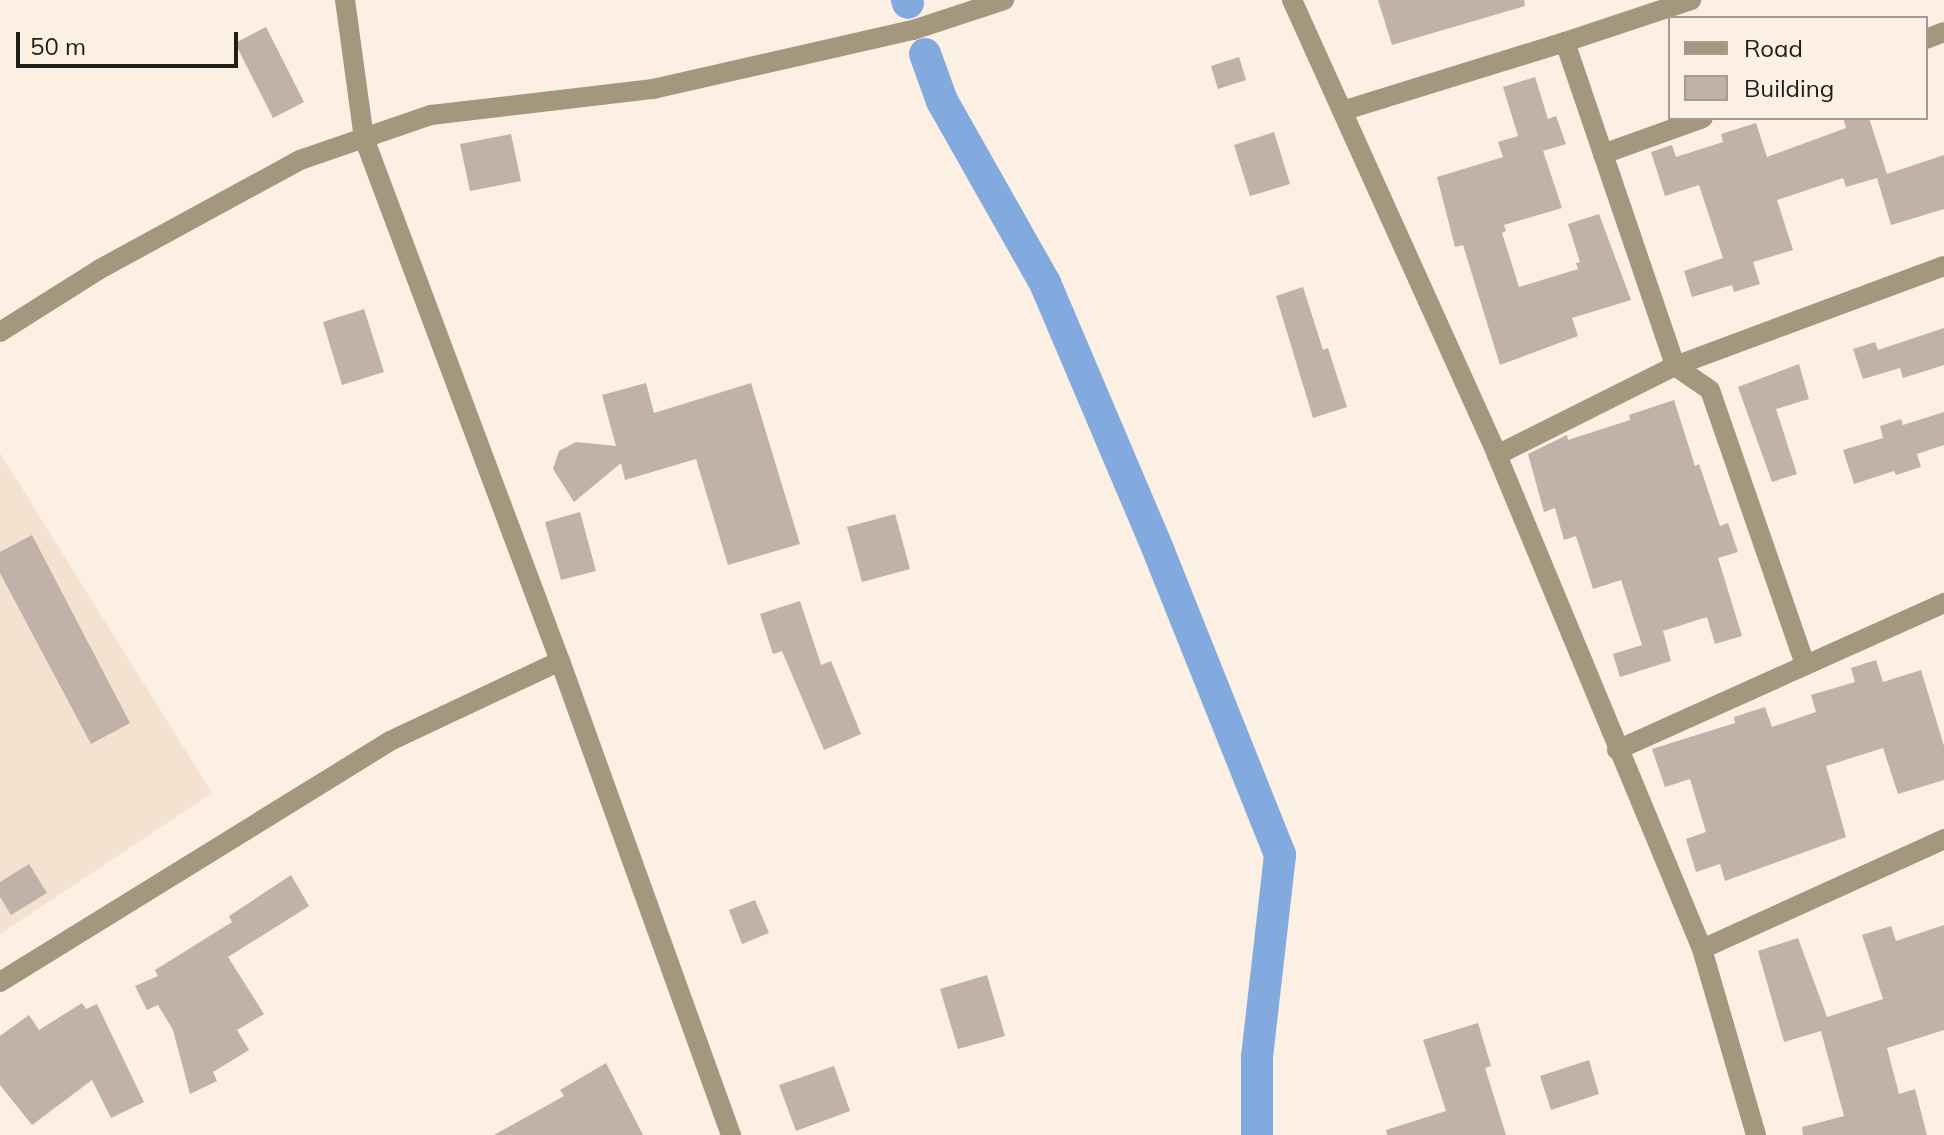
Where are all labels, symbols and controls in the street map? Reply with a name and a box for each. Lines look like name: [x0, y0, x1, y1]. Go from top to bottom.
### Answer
scale bar: [20, 16, 242, 66]
legend: [1668, 16, 1928, 120]
text: 50 m: [30, 31, 86, 61]
text: Road: [1744, 33, 1803, 63]
text: Building: [1744, 73, 1834, 103]

